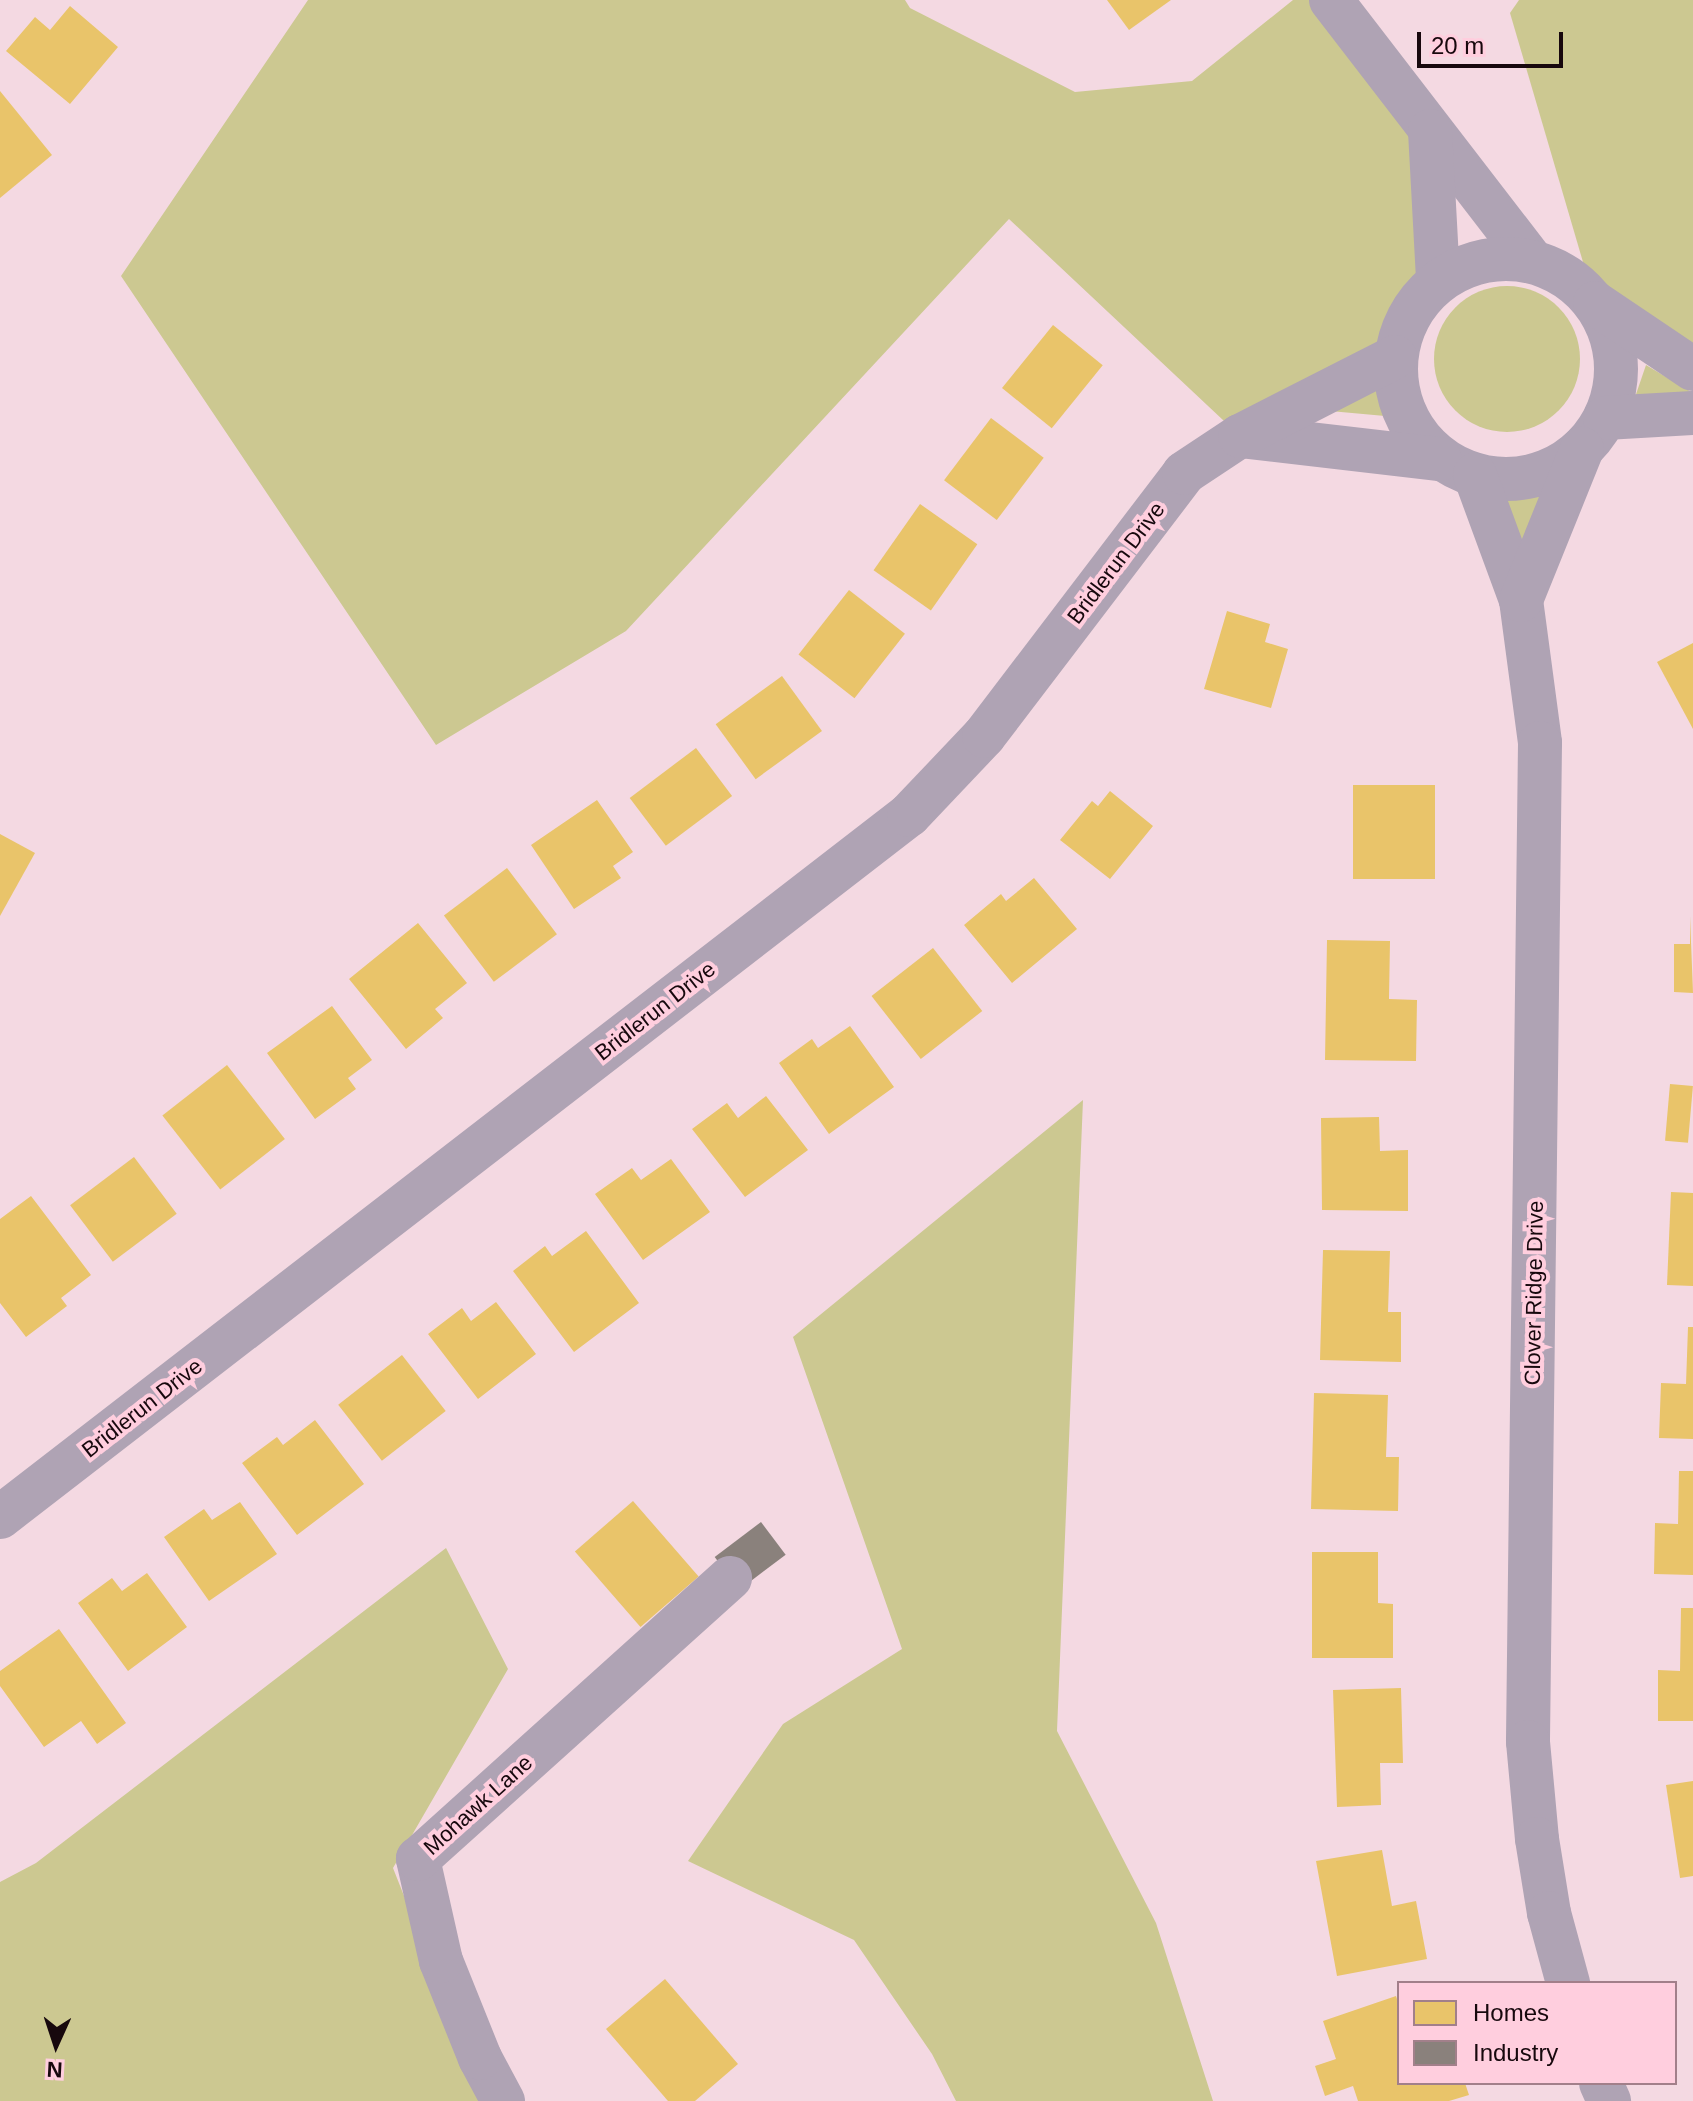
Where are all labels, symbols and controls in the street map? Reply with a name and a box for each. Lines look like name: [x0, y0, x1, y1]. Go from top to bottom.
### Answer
scale bar: [1421, 16, 1567, 66]
text: 20 m: [1431, 32, 1484, 59]
street label: Bridlerun Drive: [1062, 497, 1170, 629]
street label: Bridlerun Drive: [590, 956, 720, 1066]
street label: Clover Ridge Drive: [1519, 1200, 1549, 1386]
street label: Bridlerun Drive: [77, 1353, 207, 1463]
street label: Mohawk Lane: [418, 1749, 538, 1861]
legend: [1397, 1981, 1677, 2085]
text: Homes: [1473, 1999, 1549, 2026]
north arrow: [16, 2005, 96, 2085]
text: Industry: [1473, 2039, 1558, 2066]
text: N: [46, 2057, 63, 2082]

